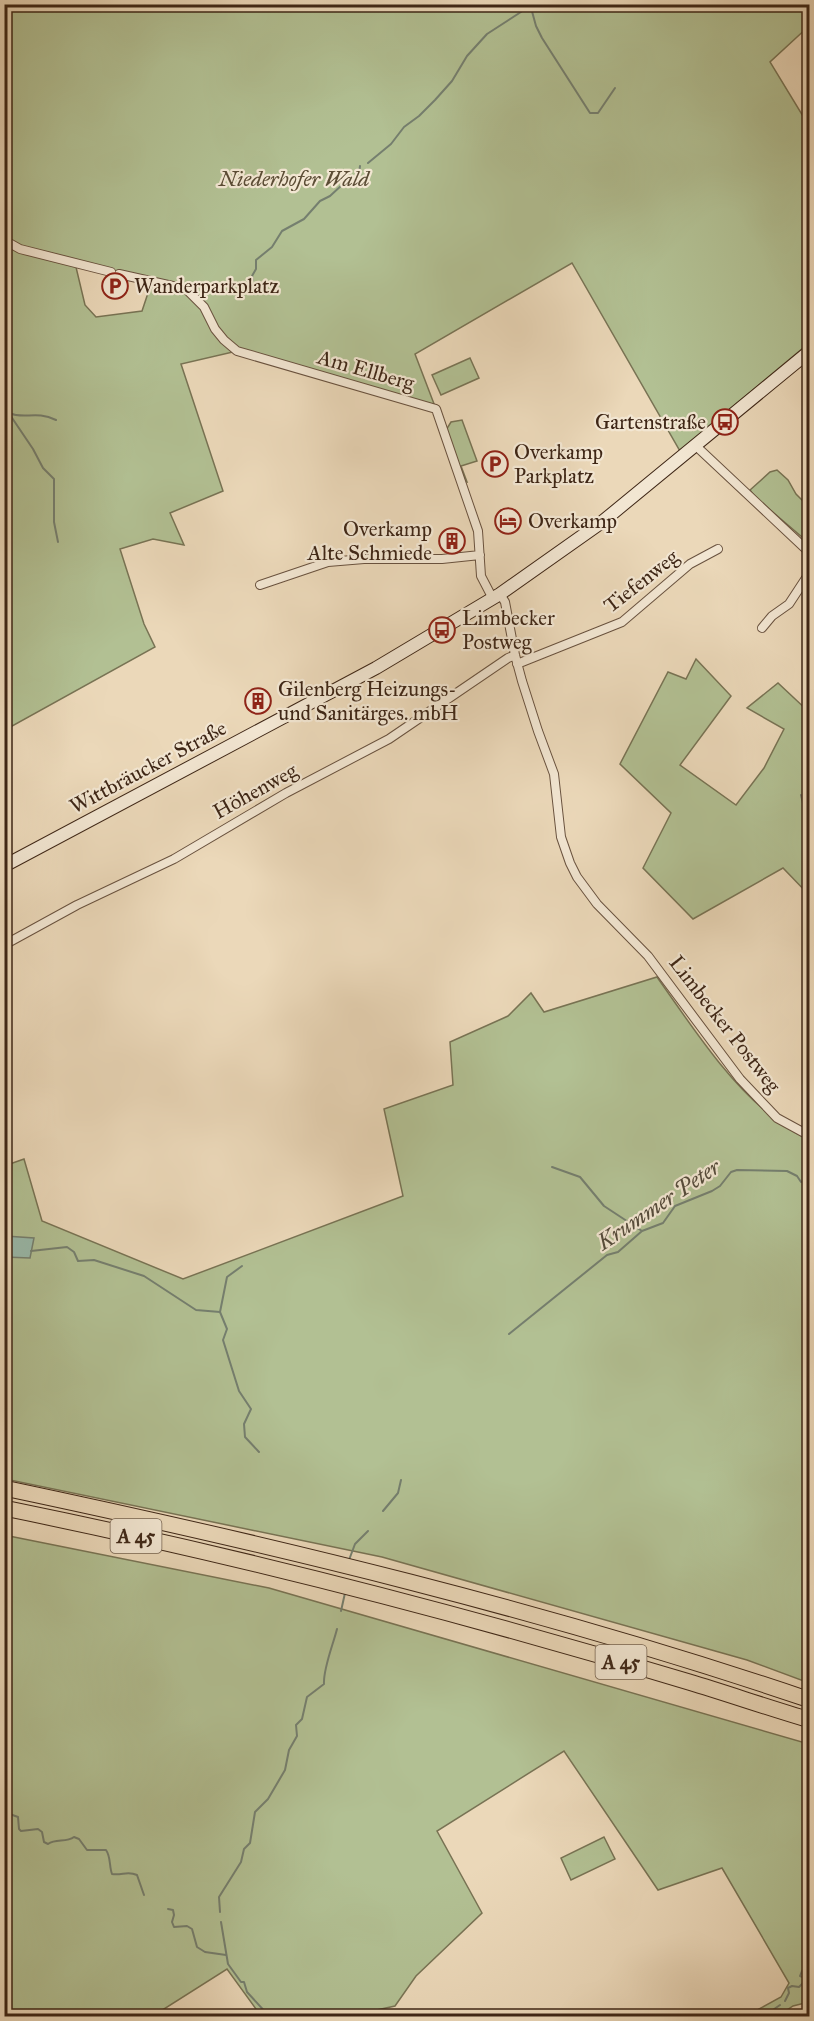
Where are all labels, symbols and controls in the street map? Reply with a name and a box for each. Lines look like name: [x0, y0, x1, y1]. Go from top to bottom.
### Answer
park label: Niederhofer Wald: [218, 166, 371, 192]
parking icon: Wanderparkplatz: [100, 271, 130, 301]
place label: Wanderparkplatz: [134, 273, 280, 299]
street label: Am Ellberg: [314, 344, 418, 396]
bus stop icon: Gartenstraße: [710, 407, 740, 437]
place label: Gartenstraße: [595, 409, 706, 435]
place label: Overkamp Parkplatz: [514, 439, 603, 489]
parking icon: Overkamp Parkplatz: [480, 449, 510, 479]
hotel icon: Overkamp: [493, 506, 523, 536]
place label: Overkamp: [528, 508, 617, 534]
place label: Overkamp Alte Schmiede: [307, 516, 432, 566]
building icon: Overkamp Alte Schmiede: [437, 526, 467, 556]
street label: Tiefenweg: [598, 544, 684, 618]
place label: Limbecker Postweg: [462, 605, 555, 655]
bus stop icon: Limbecker Postweg: [427, 615, 457, 645]
place label: Gilenberg Heizungs- und Sanitärges. mbH: [278, 676, 458, 726]
building icon: Gilenberg Heizungs- und Sanitärges. mbH: [243, 686, 273, 716]
street label: Wittbräucker Straße: [65, 715, 231, 819]
street label: Höhenweg: [208, 757, 302, 825]
street label: Limbecker Postweg: [663, 950, 787, 1098]
water label: Krummer Peter: [591, 1152, 727, 1256]
road number: A 45: [110, 1519, 162, 1553]
road number: A 45: [596, 1645, 646, 1679]

